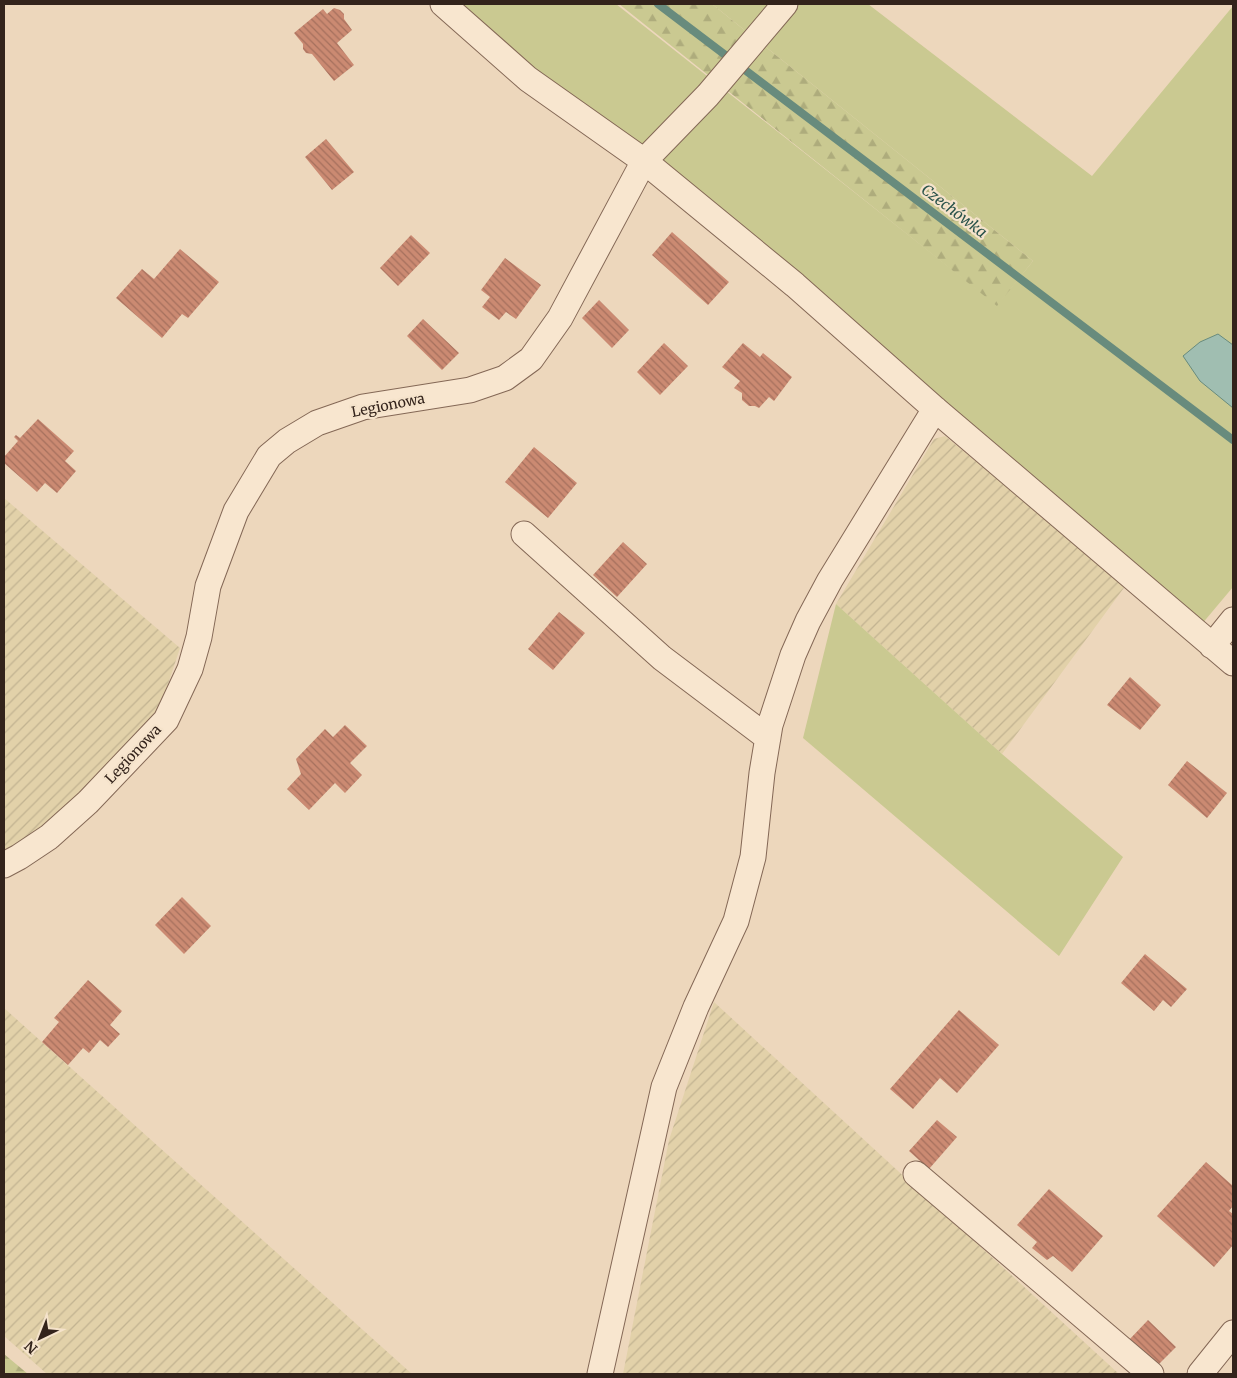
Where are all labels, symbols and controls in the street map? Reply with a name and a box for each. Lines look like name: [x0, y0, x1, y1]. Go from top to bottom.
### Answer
water label: Czechówka: [918, 180, 991, 242]
street label: Legionowa: [350, 389, 427, 421]
street label: Legionowa: [101, 720, 165, 787]
north arrow: [15, 1313, 65, 1363]
text: N: [21, 1337, 41, 1358]

